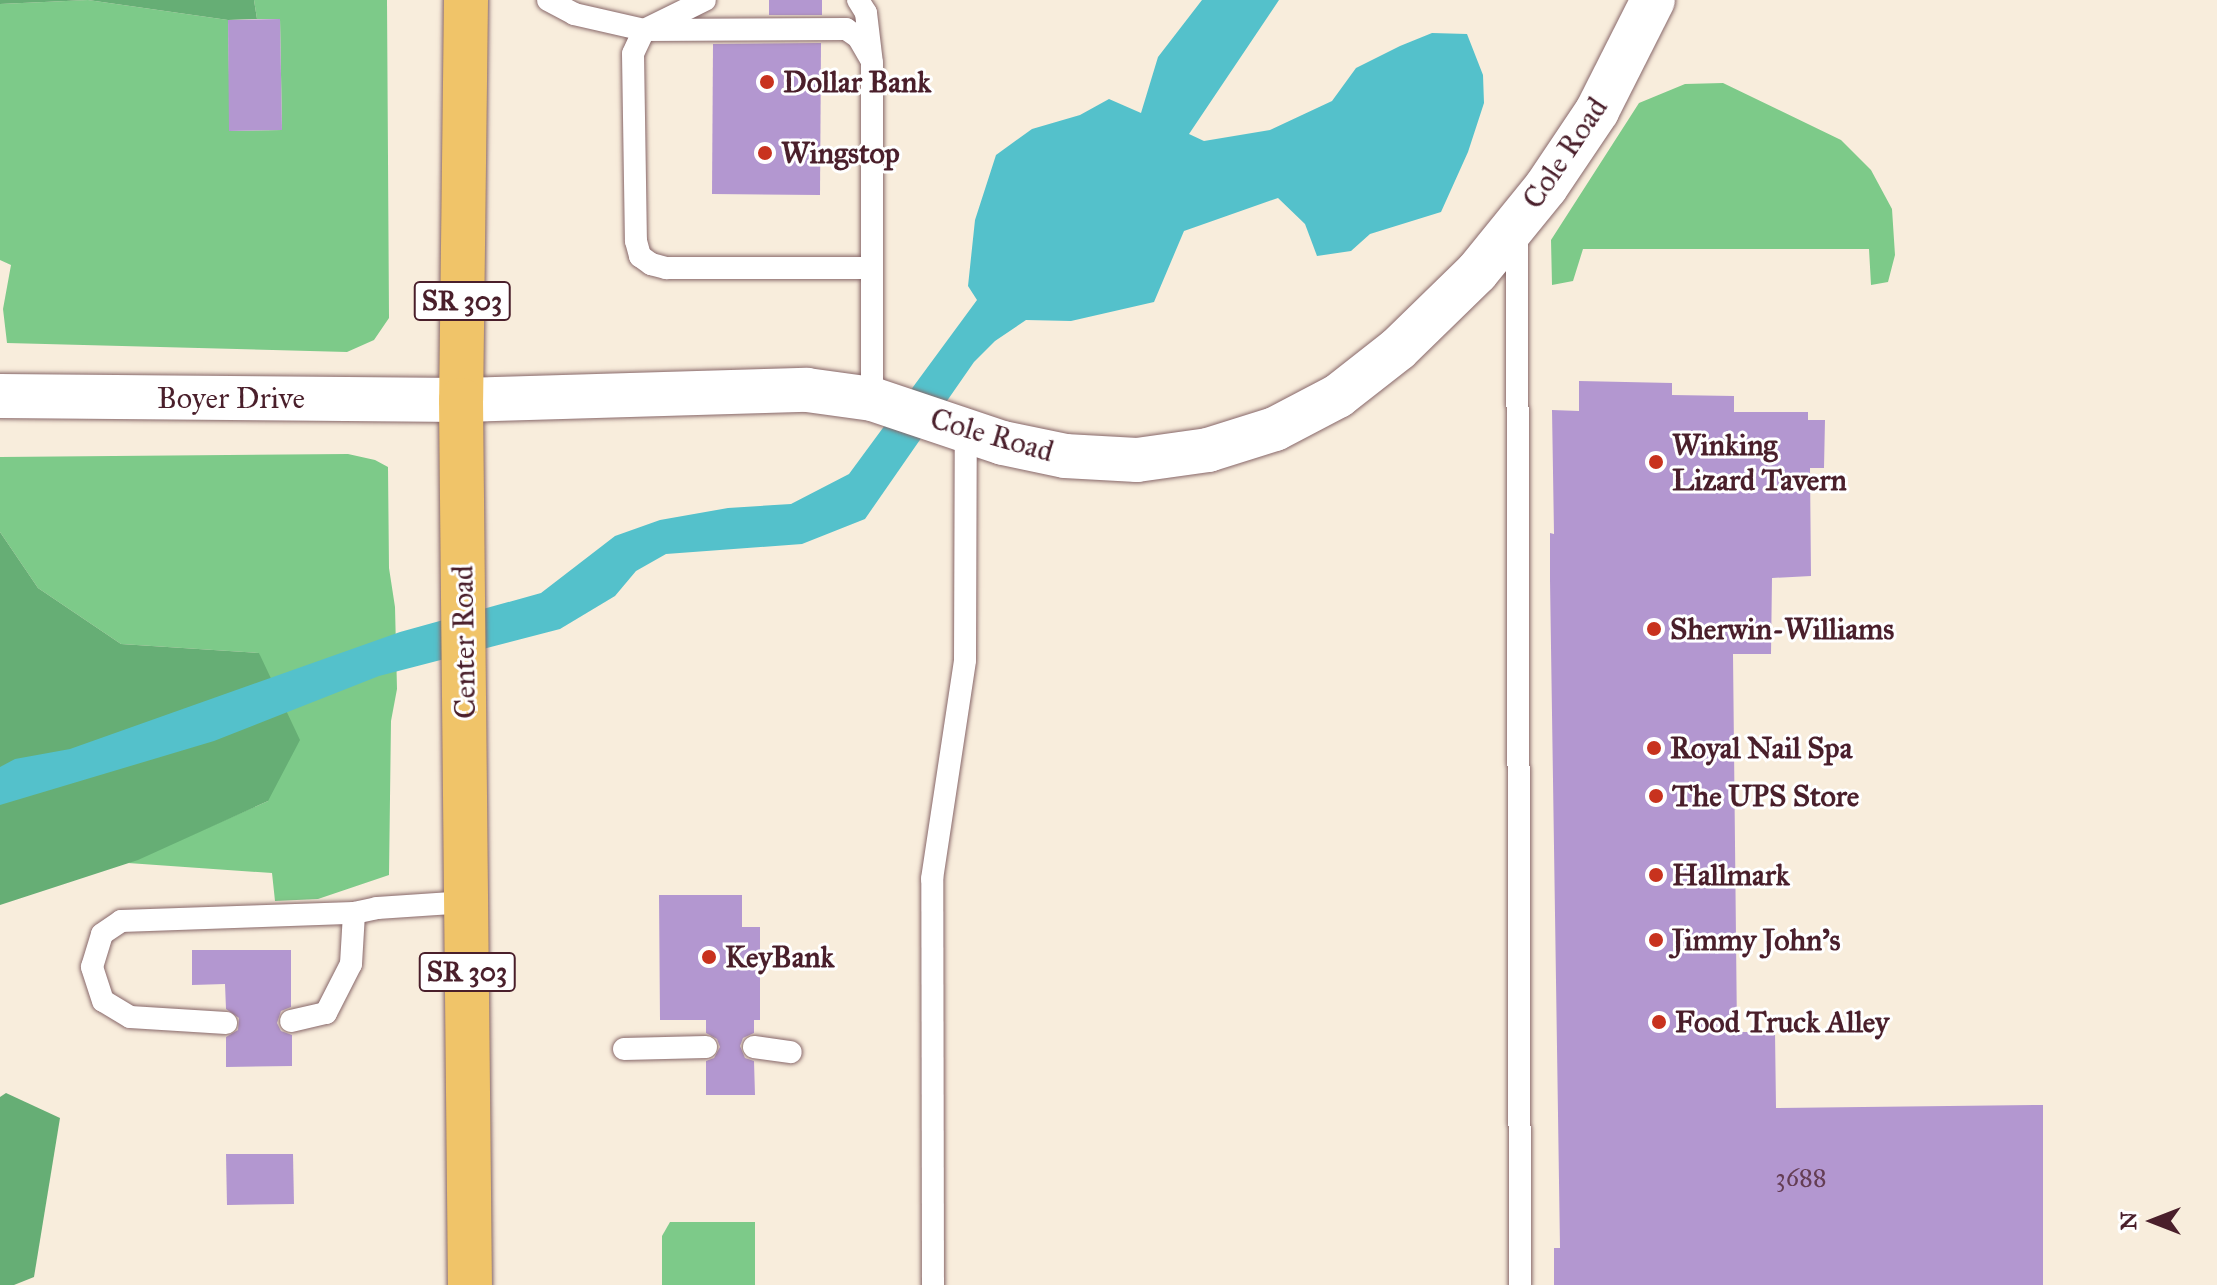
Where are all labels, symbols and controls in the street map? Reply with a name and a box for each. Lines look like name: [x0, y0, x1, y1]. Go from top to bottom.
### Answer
place label: Dollar Bank: [783, 64, 931, 100]
marker: Dollar Bank: [758, 73, 776, 91]
street label: Cole Road: [1515, 90, 1615, 216]
place label: Wingstop: [781, 135, 900, 171]
marker: Wingstop: [756, 144, 774, 162]
road number: SR 303: [412, 277, 512, 325]
street label: Boyer Drive: [157, 380, 305, 416]
street label: Cole Road: [926, 400, 1058, 470]
place label: Winking Lizard Tavern: [1672, 427, 1847, 498]
marker: Winking Lizard Tavern: [1647, 453, 1665, 471]
street label: Center Road: [445, 565, 483, 719]
place label: Sherwin-Williams: [1670, 611, 1894, 647]
marker: Sherwin-Williams: [1645, 620, 1663, 638]
place label: Royal Nail Spa: [1670, 730, 1852, 766]
marker: Royal Nail Spa: [1645, 739, 1663, 757]
place label: The UPS Store: [1672, 778, 1859, 814]
marker: The UPS Store: [1647, 787, 1665, 805]
place label: Hallmark: [1672, 857, 1790, 893]
marker: Hallmark: [1647, 866, 1665, 884]
place label: Jimmy John's: [1672, 922, 1841, 958]
marker: Jimmy John's: [1647, 931, 1665, 949]
place label: KeyBank: [725, 939, 834, 975]
road number: SR 303: [417, 948, 517, 996]
marker: KeyBank: [700, 948, 718, 966]
place label: Food Truck Alley: [1675, 1004, 1889, 1040]
marker: Food Truck Alley: [1650, 1013, 1668, 1031]
house number: 3688: [1775, 1162, 1827, 1194]
north arrow: [2113, 1181, 2193, 1261]
text: N: [2115, 1212, 2142, 1230]

